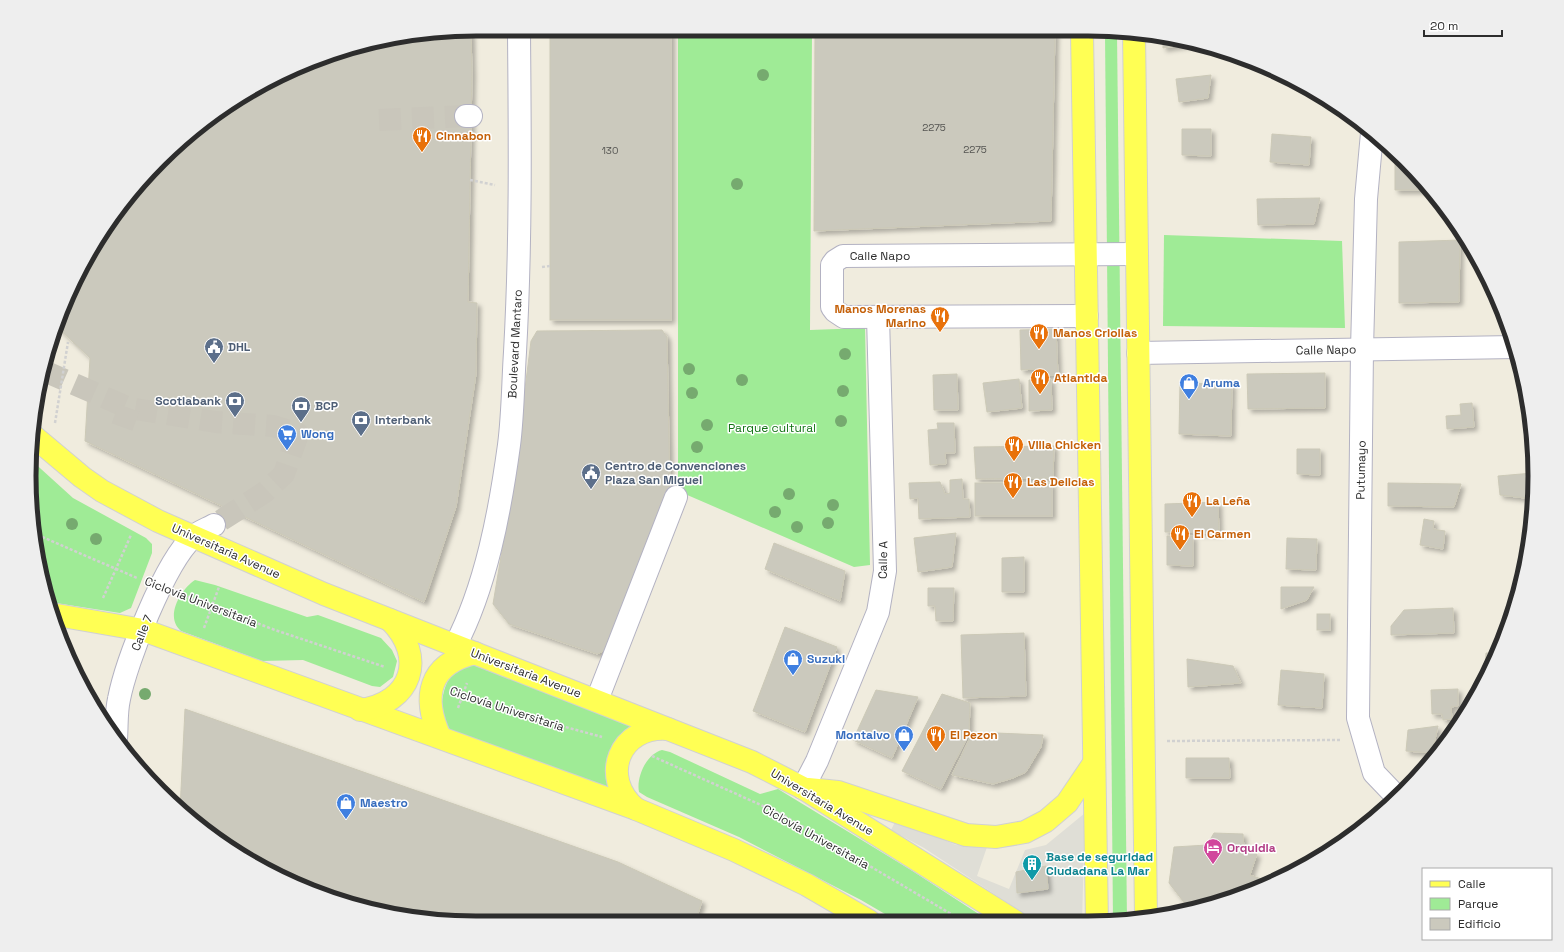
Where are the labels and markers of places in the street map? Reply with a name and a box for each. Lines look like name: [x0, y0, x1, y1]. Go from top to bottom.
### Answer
restaurant icon: Cinnabon: [411, 125, 433, 153]
place label: Cinnabon: [436, 128, 491, 144]
place label: Manos Morenas Marino: [834, 301, 926, 331]
restaurant icon: Manos Morenas Marino: [929, 305, 951, 333]
restaurant icon: Manos Criollas: [1028, 322, 1050, 350]
place label: Manos Criollas: [1053, 325, 1137, 341]
public building icon: DHL: [203, 336, 225, 364]
place label: DHL: [228, 339, 251, 355]
restaurant icon: Atlantida: [1029, 367, 1051, 395]
place label: Atlantida: [1054, 370, 1107, 386]
shop icon: Aruma: [1178, 372, 1200, 400]
place label: Aruma: [1203, 375, 1240, 391]
bank icon: Scotiabank: [224, 390, 246, 418]
place label: Scotiabank: [155, 393, 221, 409]
bank icon: BCP: [290, 395, 312, 423]
place label: BCP: [315, 398, 338, 414]
bank icon: Interbank: [350, 409, 372, 437]
place label: Interbank: [375, 412, 431, 428]
supermarket icon: Wong: [276, 423, 298, 451]
place label: Wong: [301, 426, 334, 442]
restaurant icon: Villa Chicken: [1003, 434, 1025, 462]
place label: Villa Chicken: [1028, 437, 1101, 453]
place label: Centro de Convenciones Plaza San Miguel: [605, 458, 746, 488]
public building icon: Centro de Convenciones Plaza San Miguel: [580, 462, 602, 490]
restaurant icon: Las Delicias: [1002, 471, 1024, 499]
place label: Las Delicias: [1027, 474, 1094, 490]
restaurant icon: La Leña: [1181, 490, 1203, 518]
place label: La Leña: [1206, 493, 1250, 509]
restaurant icon: El Carmen: [1169, 523, 1191, 551]
place label: El Carmen: [1194, 526, 1251, 542]
shop icon: Suzuki: [782, 648, 804, 676]
place label: Suzuki: [807, 651, 845, 667]
shop icon: Montalvo: [893, 724, 915, 752]
restaurant icon: El Pezon: [925, 724, 947, 752]
place label: Montalvo: [835, 727, 890, 743]
place label: El Pezon: [950, 727, 998, 743]
shop icon: Maestro: [335, 792, 357, 820]
place label: Maestro: [360, 795, 408, 811]
hotel icon: Orquidia: [1202, 837, 1224, 865]
place label: Orquidia: [1227, 840, 1276, 856]
place label: Base de seguridad Ciudadana La Mar: [1046, 849, 1153, 879]
building icon: Base de seguridad Ciudadana La Mar: [1021, 853, 1043, 881]

